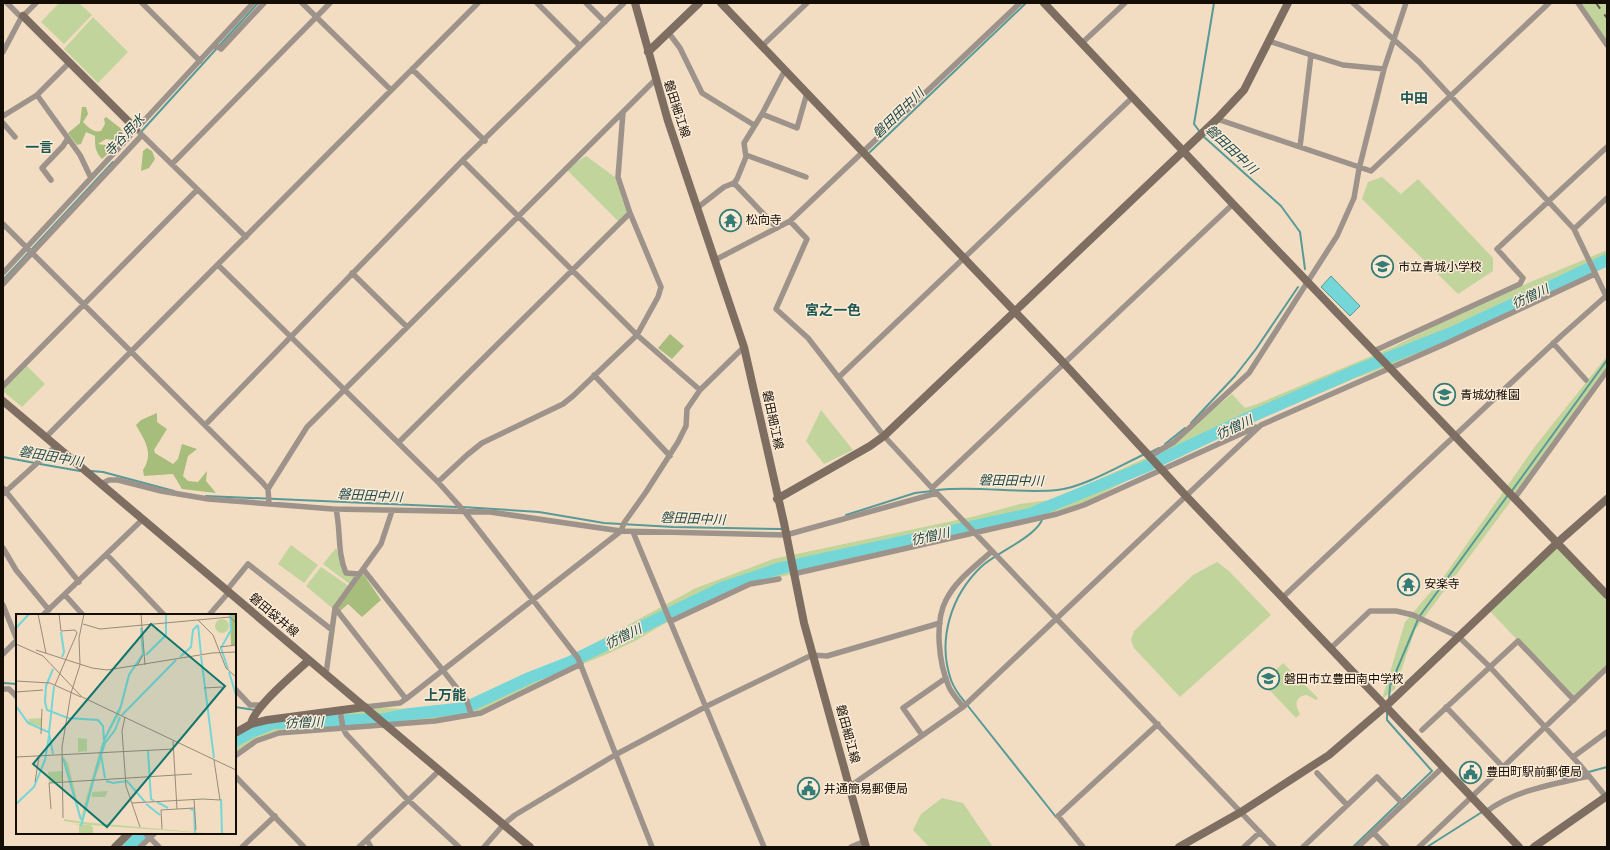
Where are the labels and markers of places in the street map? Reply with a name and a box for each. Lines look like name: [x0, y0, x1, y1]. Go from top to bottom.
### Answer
temple icon: 松向寺: [717, 207, 743, 233]
place label: 松向寺: [746, 210, 782, 228]
school or university icon: 市立青城小学校: [1370, 254, 1396, 280]
place label: 市立青城小学校: [1398, 257, 1482, 275]
school or university icon: 青城幼稚園: [1431, 382, 1457, 408]
place label: 青城幼稚園: [1460, 385, 1520, 403]
temple icon: 安楽寺: [1395, 571, 1421, 597]
place label: 安楽寺: [1424, 574, 1460, 592]
school or university icon: 磐田市立豊田南中学校: [1255, 666, 1281, 692]
place label: 磐田市立豊田南中学校: [1284, 669, 1404, 687]
public building icon: 豊田町駅前郵便局: [1457, 759, 1483, 785]
place label: 豊田町駅前郵便局: [1486, 762, 1582, 780]
public building icon: 井通簡易郵便局: [796, 776, 822, 802]
place label: 井通簡易郵便局: [824, 779, 908, 797]

